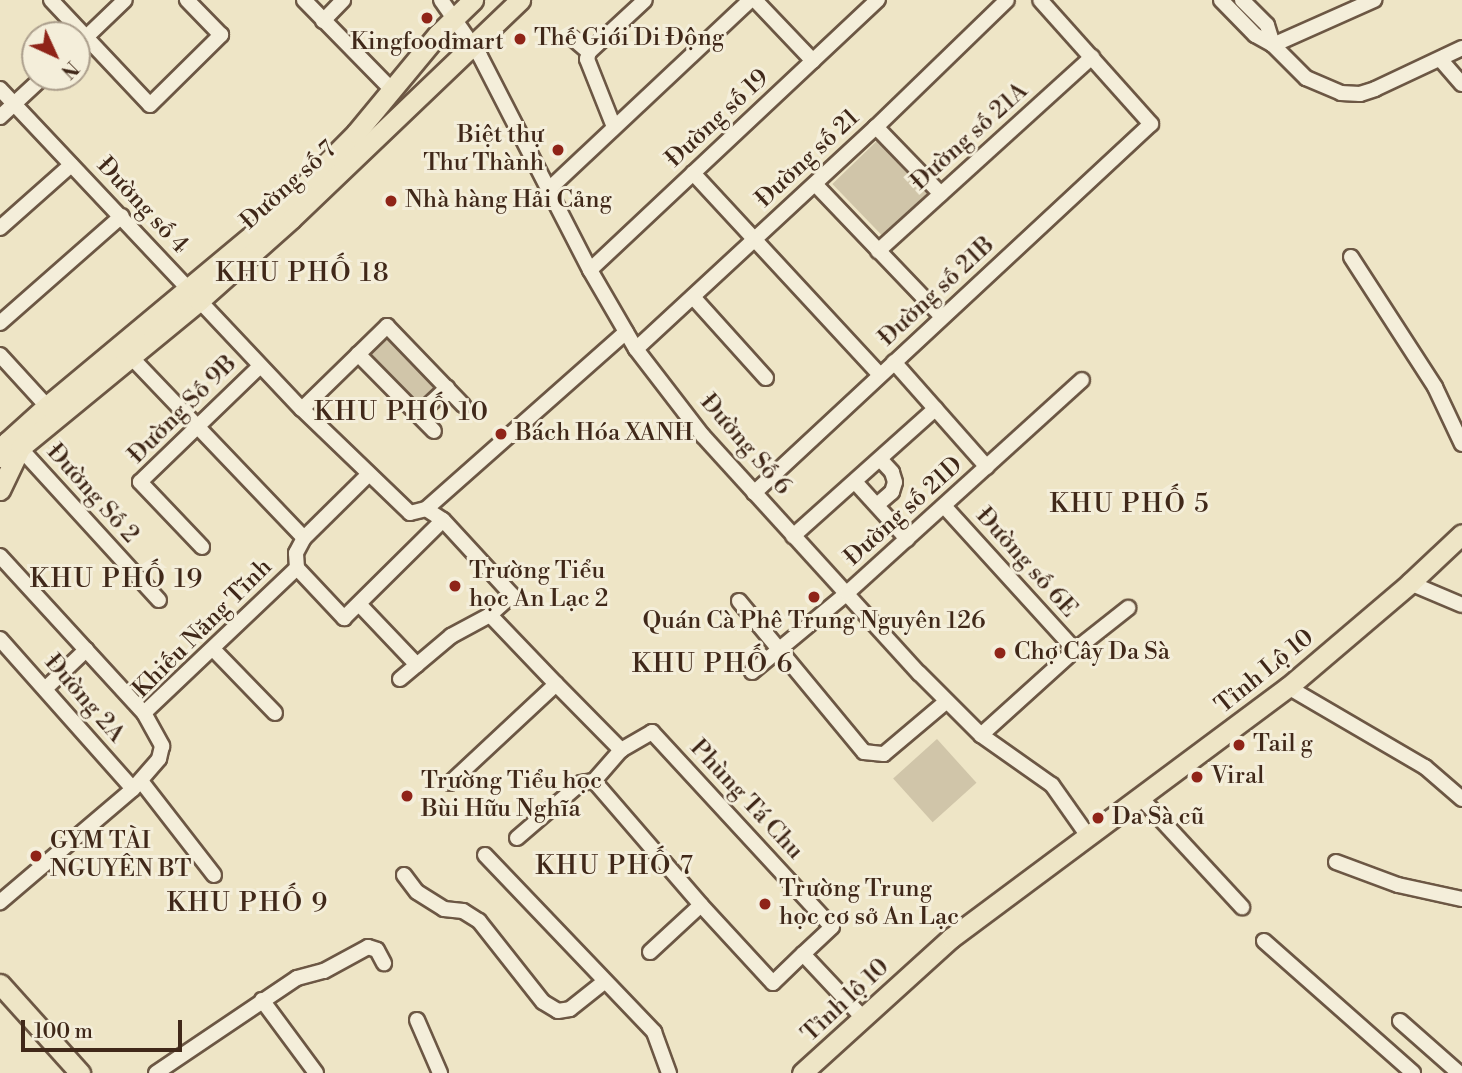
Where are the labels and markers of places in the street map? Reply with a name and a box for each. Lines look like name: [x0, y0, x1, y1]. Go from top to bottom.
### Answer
marker: Kingfoodmart: [419, 10, 435, 26]
place label: Thế Giới Di Động: [534, 25, 724, 53]
place label: Kingfoodmart: [350, 29, 504, 57]
marker: Thế Giới Di Động: [512, 31, 528, 47]
place label: Biệt thự Thư Thành: [423, 122, 544, 178]
marker: Biệt thự Thư Thành: [550, 142, 566, 158]
place label: Nhà hàng Hải Cảng: [405, 187, 612, 215]
marker: Nhà hàng Hải Cảng: [383, 193, 399, 209]
place label: Bách Hóa XANH: [515, 420, 693, 448]
marker: Bách Hóa XANH: [493, 426, 509, 442]
place label: Trường Tiểu học An Lạc 2: [469, 558, 608, 614]
marker: Trường Tiểu học An Lạc 2: [447, 578, 463, 594]
marker: Quán Cà Phê Trung Nguyên 126: [806, 589, 822, 605]
place label: Quán Cà Phê Trung Nguyên 126: [642, 608, 986, 636]
place label: Chợ Cây Da Sà: [1014, 639, 1170, 667]
marker: Chợ Cây Da Sà: [992, 645, 1008, 661]
place label: Tail g: [1253, 731, 1313, 759]
marker: Tail g: [1231, 737, 1247, 753]
place label: Viral: [1211, 763, 1264, 791]
place label: Trường Tiểu học Bùi Hữu Nghĩa: [421, 768, 602, 824]
marker: Viral: [1189, 769, 1205, 785]
marker: Trường Tiểu học Bùi Hữu Nghĩa: [399, 788, 415, 804]
place label: Da Sà cũ: [1112, 804, 1204, 832]
marker: Da Sà cũ: [1090, 810, 1106, 826]
place label: GYM TÀI NGUYÊN BT: [50, 828, 191, 884]
marker: GYM TÀI NGUYÊN BT: [28, 848, 44, 864]
place label: Trường Trung học cơ sở An Lạc: [779, 876, 959, 932]
marker: Trường Trung học cơ sở An Lạc: [757, 896, 773, 912]

